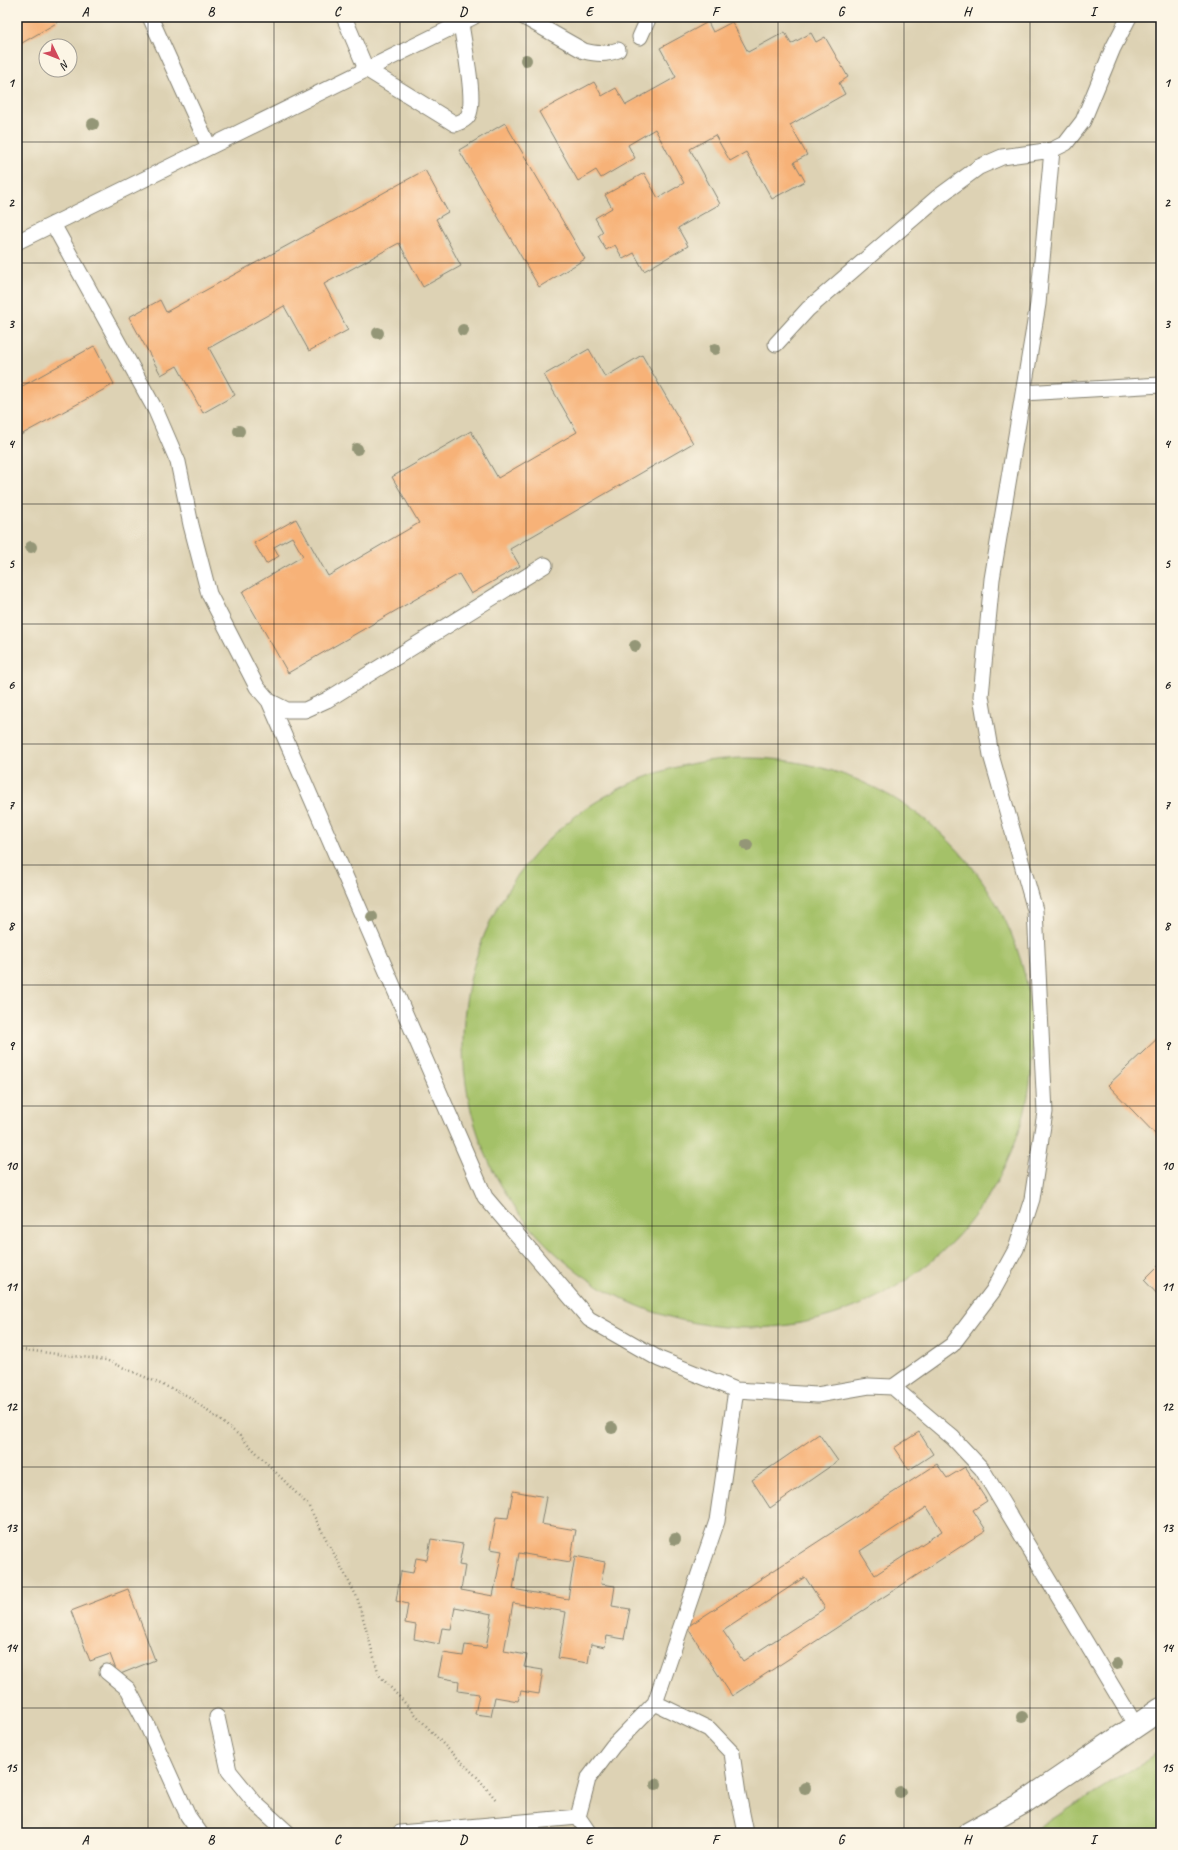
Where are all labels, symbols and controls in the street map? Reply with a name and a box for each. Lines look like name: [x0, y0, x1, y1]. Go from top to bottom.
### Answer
text: A: [82, 4, 90, 20]
text: B: [208, 4, 216, 20]
text: C: [334, 4, 342, 20]
text: D: [459, 4, 468, 20]
text: E: [586, 4, 595, 20]
text: F: [712, 4, 721, 20]
text: G: [838, 4, 846, 20]
text: H: [963, 4, 973, 20]
text: I: [1090, 4, 1099, 20]
north arrow: [38, 38, 78, 78]
text: N: [56, 58, 73, 74]
text: 1: [8, 75, 16, 91]
text: 1: [1164, 75, 1172, 91]
text: 2: [8, 195, 15, 211]
text: 2: [1164, 195, 1171, 211]
text: 3: [8, 316, 15, 332]
text: 3: [1164, 316, 1171, 332]
text: 4: [8, 436, 16, 452]
text: 4: [1164, 436, 1172, 452]
text: 5: [8, 556, 15, 572]
text: 5: [1164, 556, 1171, 572]
text: 6: [8, 677, 15, 693]
text: 6: [1164, 677, 1171, 693]
text: 7: [8, 797, 15, 813]
text: 7: [1164, 797, 1171, 813]
text: 8: [8, 918, 16, 934]
text: 8: [1164, 918, 1172, 934]
text: 9: [8, 1038, 15, 1054]
text: 9: [1164, 1038, 1171, 1054]
text: 10: [5, 1158, 18, 1174]
text: 10: [1161, 1158, 1174, 1174]
text: 11: [5, 1279, 19, 1295]
text: 11: [1161, 1279, 1175, 1295]
text: 12: [5, 1399, 18, 1415]
text: 12: [1161, 1399, 1174, 1415]
text: 13: [5, 1520, 18, 1536]
text: 13: [1161, 1520, 1174, 1536]
text: 14: [5, 1640, 19, 1656]
text: 14: [1161, 1640, 1175, 1656]
text: 15: [5, 1760, 18, 1776]
text: 15: [1161, 1760, 1174, 1776]
text: A: [82, 1832, 90, 1848]
text: B: [208, 1832, 216, 1848]
text: C: [334, 1832, 342, 1848]
text: D: [459, 1832, 468, 1848]
text: E: [586, 1832, 595, 1848]
text: F: [712, 1832, 721, 1848]
text: G: [838, 1832, 846, 1848]
text: H: [963, 1832, 973, 1848]
text: I: [1090, 1832, 1099, 1848]

